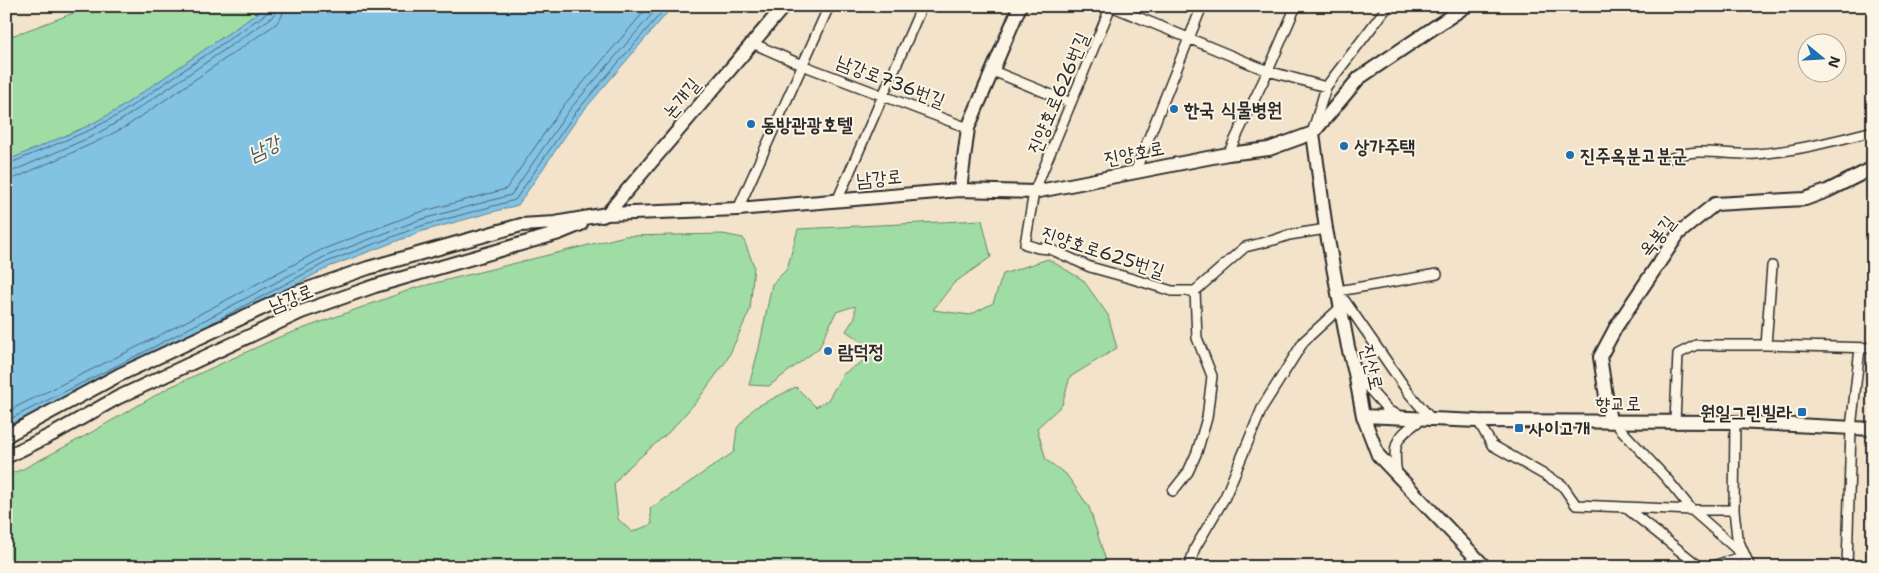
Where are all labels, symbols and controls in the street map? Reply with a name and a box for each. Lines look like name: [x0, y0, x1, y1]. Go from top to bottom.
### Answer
street label: 진양호로626번길: [1021, 28, 1095, 158]
north arrow: [1796, 32, 1846, 82]
street label: 남강로736번길: [833, 49, 949, 113]
text: N: [1824, 54, 1845, 70]
street label: 논개길: [657, 72, 705, 124]
place label: 한국 식물병원: [1183, 97, 1282, 122]
marker: 한국 식물병원: [1168, 103, 1180, 115]
place label: 동방관광호텔: [761, 112, 853, 137]
marker: 동방관광호텔: [745, 118, 757, 130]
water label: 남강: [244, 128, 287, 167]
place label: 상가주택: [1354, 134, 1415, 159]
street label: 진양호로: [1102, 135, 1166, 171]
marker: 상가주택: [1338, 140, 1350, 152]
place label: 진주옥분고분군: [1580, 143, 1687, 168]
marker: 진주옥분고분군: [1564, 149, 1576, 161]
street label: 남강로: [855, 164, 903, 192]
street label: 옥봉길: [1633, 210, 1681, 262]
street label: 진양호로625번길: [1038, 220, 1168, 284]
street label: 남강로: [265, 278, 317, 318]
place label: 람덕정: [838, 339, 884, 364]
street label: 진산로: [1355, 342, 1389, 392]
marker: 람덕정: [822, 345, 834, 357]
street label: 향교로: [1595, 391, 1641, 416]
place label: 원일그린빌라: [1700, 400, 1793, 425]
marker: 원일그린빌라: [1796, 406, 1808, 418]
place label: 사이고개: [1528, 416, 1590, 441]
marker: 사이고개: [1513, 422, 1525, 434]

